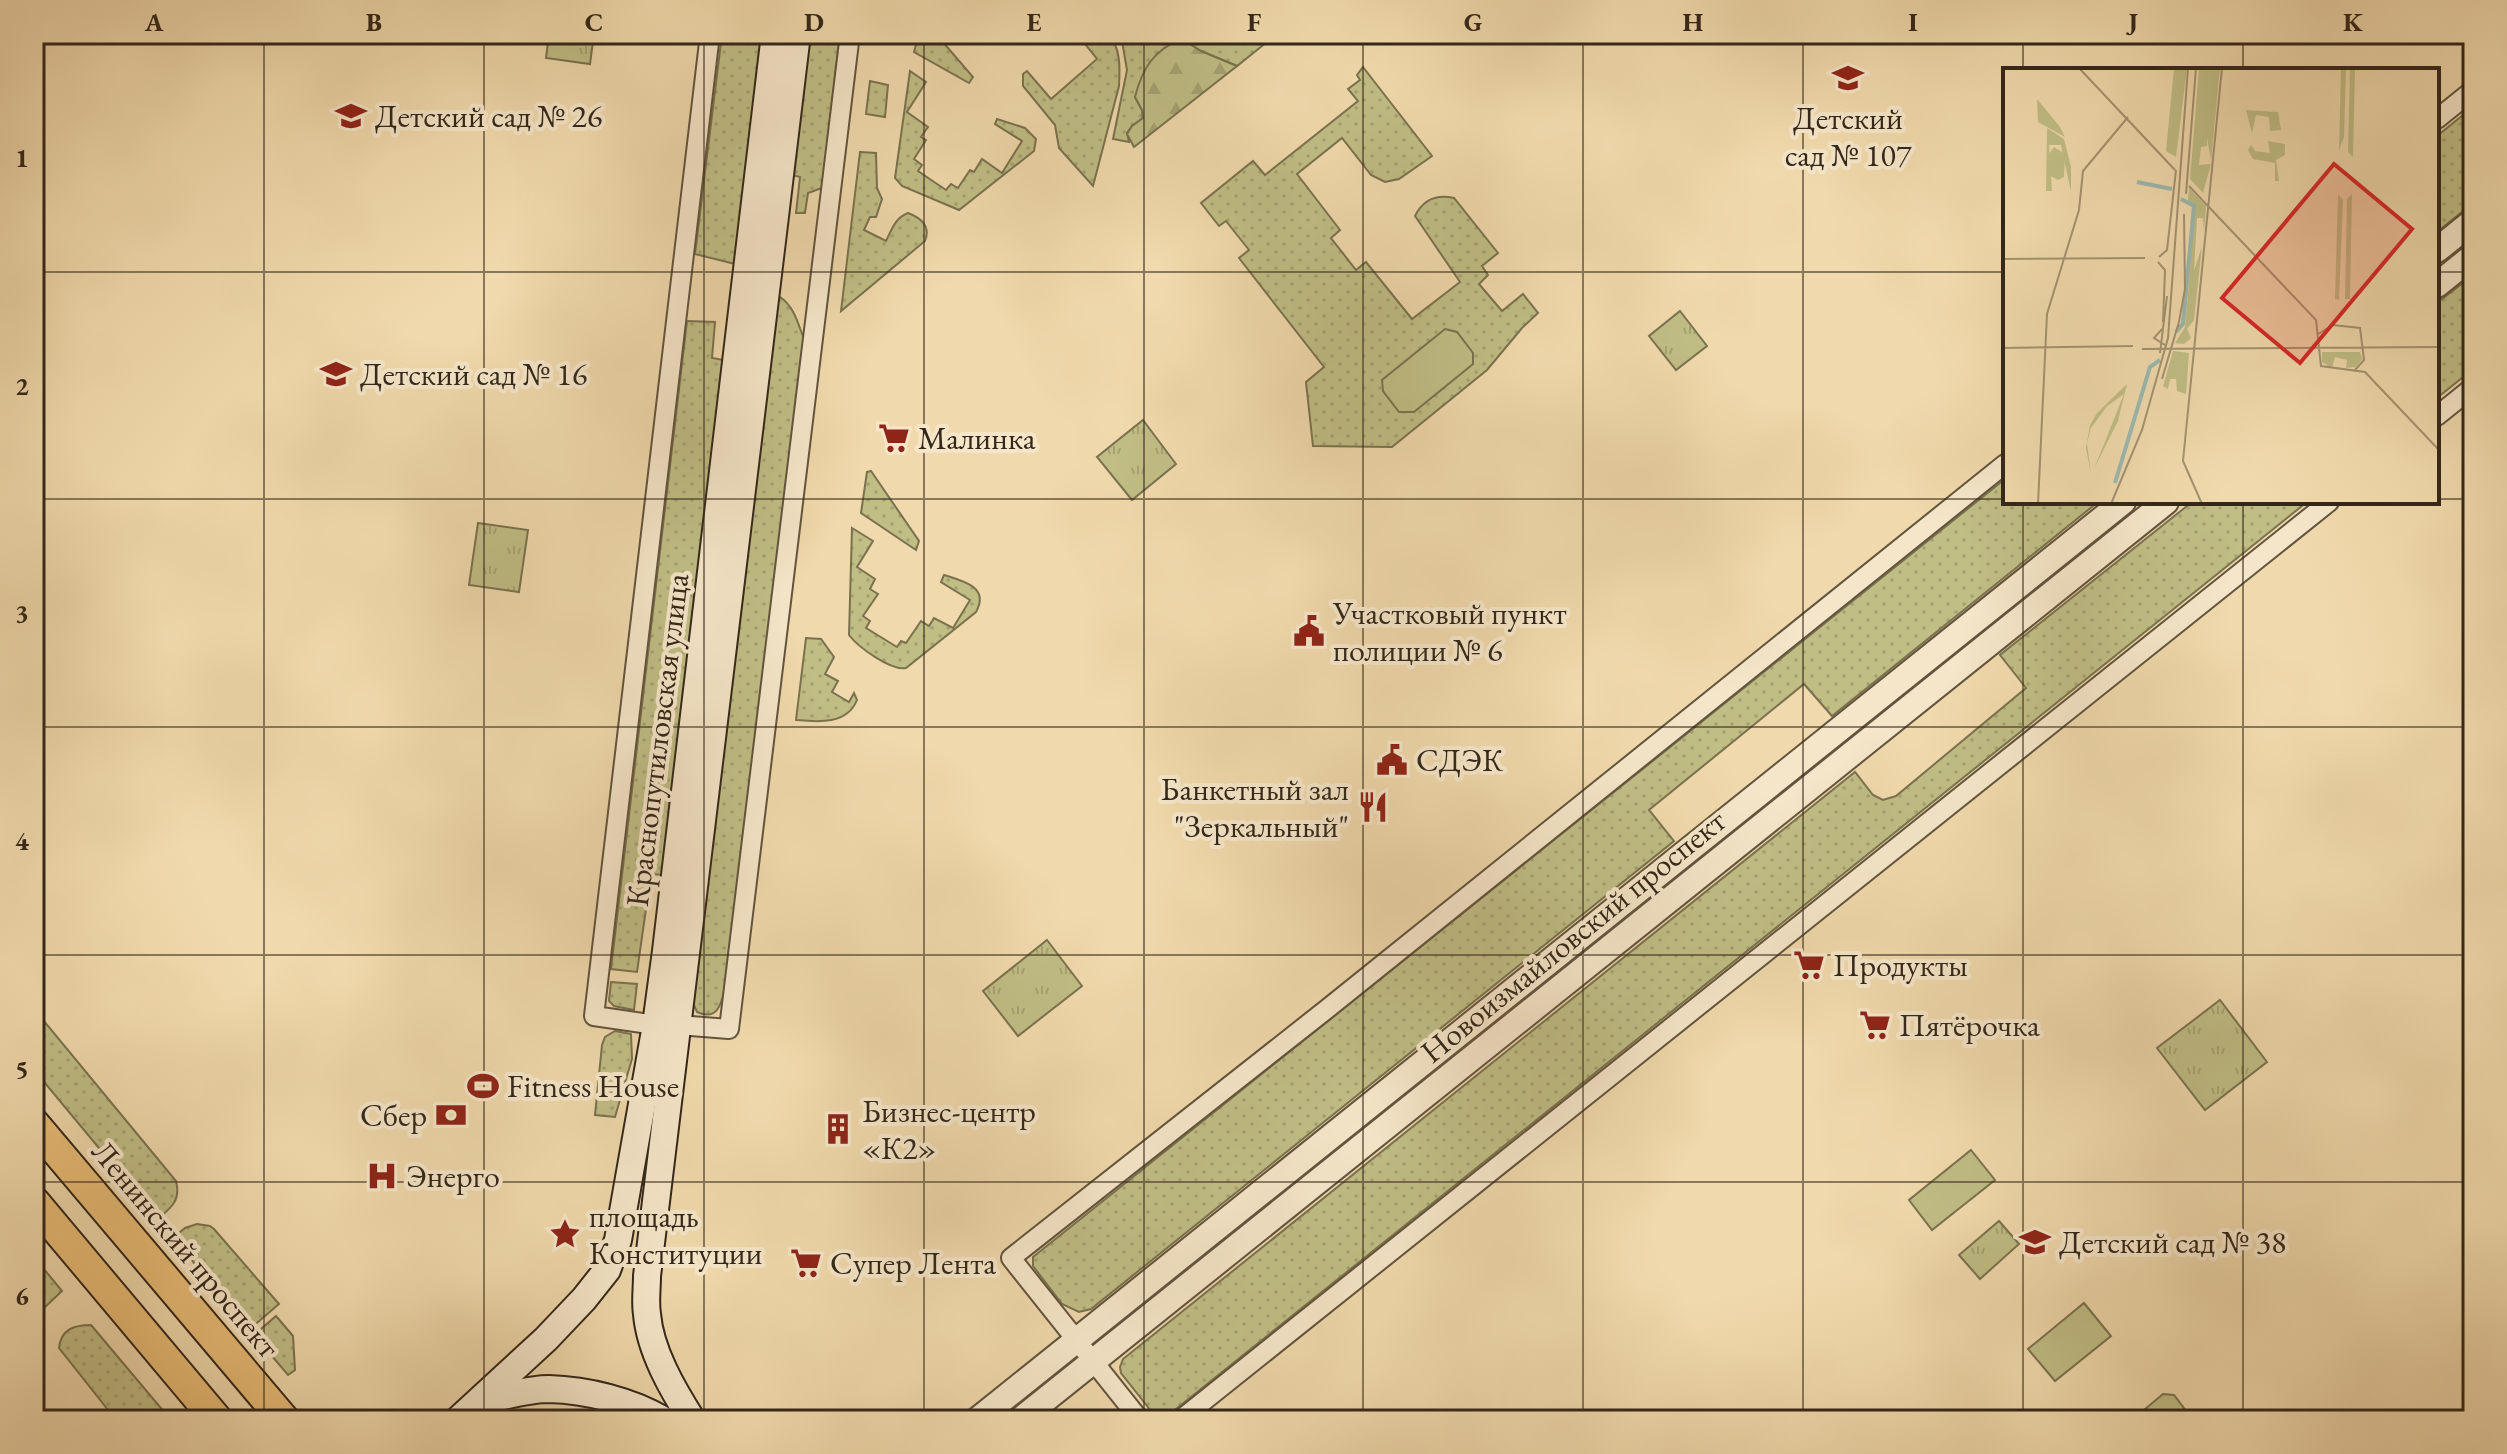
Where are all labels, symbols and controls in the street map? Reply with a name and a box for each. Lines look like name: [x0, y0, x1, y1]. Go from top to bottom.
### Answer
text: A: [144, 5, 164, 39]
text: B: [366, 5, 382, 39]
text: C: [585, 5, 603, 39]
text: D: [804, 5, 824, 39]
text: E: [1027, 5, 1042, 39]
text: F: [1247, 5, 1261, 39]
text: G: [1464, 5, 1483, 39]
text: H: [1683, 5, 1704, 39]
text: I: [1908, 5, 1918, 39]
text: J: [2125, 5, 2138, 39]
text: K: [2343, 5, 2364, 39]
school or university icon: Детский сад № 107: [1831, 61, 1865, 95]
inset map: [2003, 68, 2439, 504]
place label: Детский сад № 26: [375, 95, 602, 137]
place label: Детский сад № 107: [1785, 97, 1912, 176]
school or university icon: Детский сад № 26: [334, 99, 368, 133]
text: 1: [15, 141, 29, 175]
place label: Детский сад № 16: [360, 353, 587, 395]
school or university icon: Детский сад № 16: [319, 357, 353, 391]
text: 2: [15, 369, 29, 403]
place label: Малинка: [918, 417, 1036, 459]
supermarket icon: Малинка: [877, 421, 911, 455]
street label: Краснопутиловская улица: [616, 571, 698, 909]
place label: Участковый пункт полиции № 6: [1332, 592, 1567, 671]
text: 3: [15, 596, 29, 630]
public building icon: Участковый пункт полиции № 6: [1292, 614, 1326, 648]
place label: СДЭК: [1416, 739, 1504, 781]
public building icon: СДЭК: [1375, 743, 1409, 777]
place label: Банкетный зал "Зеркальный": [1161, 768, 1349, 847]
restaurant icon: Банкетный зал "Зеркальный": [1356, 790, 1390, 824]
street label: Новоизмайловский проспект: [1412, 800, 1734, 1072]
text: 4: [15, 824, 29, 858]
place label: Продукты: [1833, 944, 1968, 986]
supermarket icon: Продукты: [1792, 948, 1826, 982]
place label: Пятёрочка: [1899, 1004, 2040, 1046]
supermarket icon: Пятёрочка: [1858, 1008, 1892, 1042]
text: 5: [15, 1052, 29, 1086]
place label: Fitness House: [507, 1065, 679, 1107]
sports icon: Fitness House: [466, 1069, 500, 1103]
place label: Бизнес-центр «К2»: [862, 1090, 1036, 1169]
place label: Сбер: [360, 1094, 427, 1136]
bank icon: Сбер: [434, 1098, 468, 1132]
building icon: Бизнес-центр «К2»: [821, 1112, 855, 1146]
street label: Ленинский проспект: [83, 1131, 289, 1367]
place label: Энерго: [406, 1155, 500, 1197]
hospital icon: Энерго: [365, 1159, 399, 1193]
place label: площадь Конституции: [589, 1195, 763, 1274]
place icon: площадь Конституции: [548, 1217, 582, 1251]
place label: Детский сад № 38: [2059, 1221, 2286, 1263]
school or university icon: Детский сад № 38: [2018, 1225, 2052, 1259]
place label: Супер Лента: [830, 1242, 996, 1284]
supermarket icon: Супер Лента: [789, 1246, 823, 1280]
text: 6: [15, 1279, 29, 1313]

